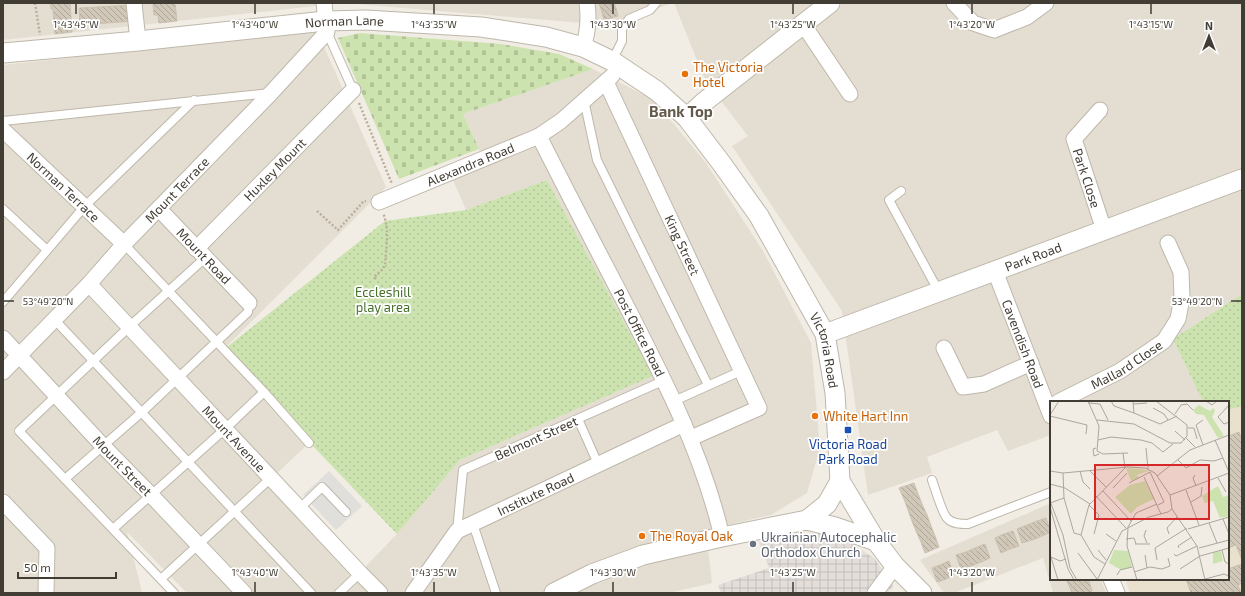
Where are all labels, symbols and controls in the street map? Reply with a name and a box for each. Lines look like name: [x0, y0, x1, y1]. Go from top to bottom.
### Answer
street label: Norman Lane: [304, 12, 384, 31]
north arrow: [1189, 16, 1229, 56]
text: 1°43'45"W: [53, 18, 99, 30]
text: 1°43'40"W: [232, 18, 279, 30]
text: 1°43'35"W: [411, 18, 457, 30]
text: 1°43'30"W: [590, 18, 637, 30]
text: 1°43'25"W: [770, 18, 816, 30]
text: 1°43'20"W: [949, 18, 996, 30]
text: 1°43'15"W: [1129, 18, 1173, 30]
text: N: [1205, 19, 1213, 32]
place label: The Victoria Hotel: [693, 59, 763, 90]
marker: The Victoria Hotel: [680, 69, 690, 79]
district label: Bank Top: [649, 102, 713, 120]
street label: Huxley Mount: [240, 134, 309, 204]
street label: Alexandra Road: [424, 139, 517, 189]
street label: Park Close: [1070, 146, 1104, 210]
street label: Norman Terrace: [24, 149, 103, 225]
street label: Mount Terrace: [141, 154, 212, 226]
street label: King Street: [661, 212, 704, 278]
street label: Mount Road: [173, 225, 234, 287]
street label: Park Road: [1002, 239, 1064, 274]
park label: Eccleshill play area: [355, 284, 411, 315]
street label: Post Office Road: [611, 286, 669, 379]
text: 53°49'20"N: [23, 295, 73, 307]
text: 53°49'20"N: [1172, 295, 1222, 307]
street label: Cavendish Road: [999, 297, 1047, 390]
street label: Victoria Road: [807, 310, 842, 389]
street label: Mallard Close: [1088, 337, 1165, 392]
inset map: [1050, 401, 1229, 580]
street label: Mount Avenue: [199, 402, 269, 475]
place label: White Hart Inn: [823, 408, 908, 424]
marker: White Hart Inn: [810, 411, 820, 421]
street label: Belmont Street: [492, 413, 580, 463]
marker: Victoria Road Park Road: [843, 425, 853, 435]
street label: Mount Street: [90, 432, 155, 499]
place label: Victoria Road Park Road: [809, 436, 887, 467]
street label: Institute Road: [495, 469, 577, 519]
place label: The Royal Oak: [650, 528, 733, 544]
place label: Ukrainian Autocephalic Orthodox Church: [761, 529, 897, 560]
marker: The Royal Oak: [637, 531, 647, 541]
marker: Ukrainian Autocephalic Orthodox Church: [748, 539, 758, 549]
scale bar: [18, 554, 116, 580]
text: 50 m: [24, 560, 51, 574]
text: 1°43'40"W: [232, 566, 279, 578]
text: 1°43'35"W: [411, 566, 457, 578]
text: 1°43'30"W: [590, 566, 637, 578]
text: 1°43'25"W: [770, 566, 816, 578]
text: 1°43'20"W: [949, 566, 996, 578]

